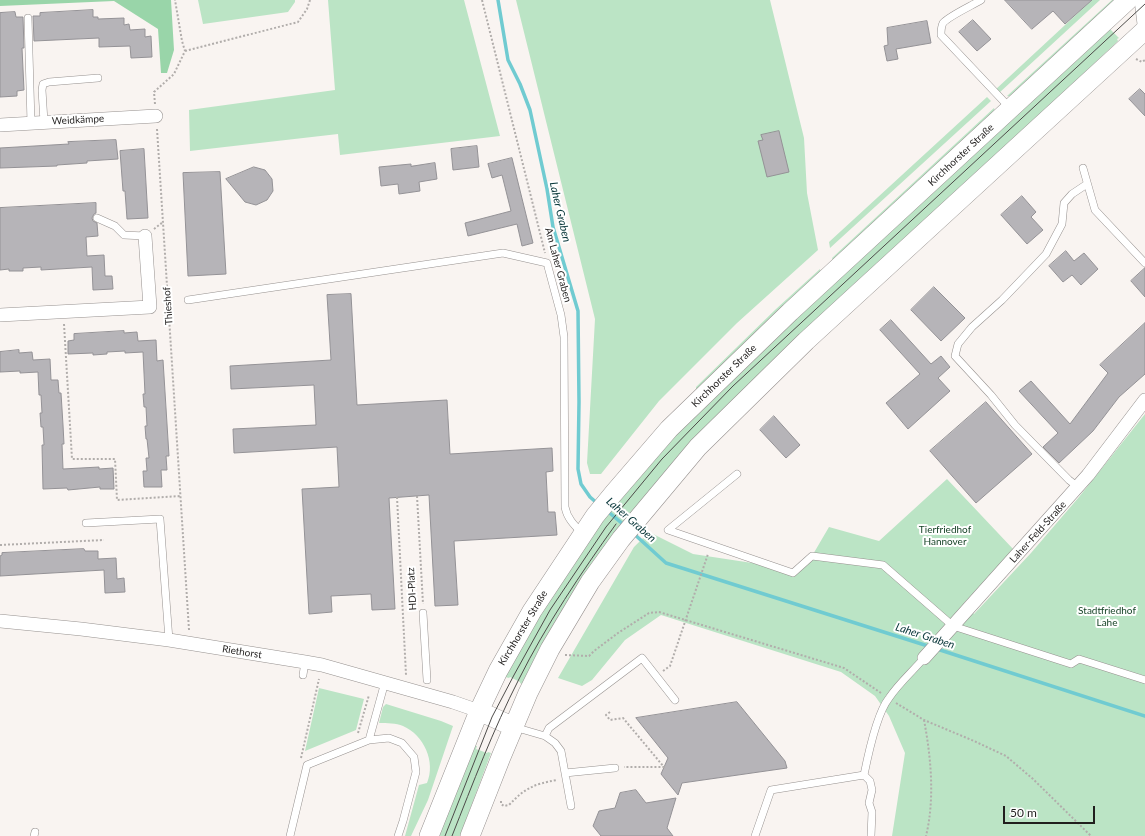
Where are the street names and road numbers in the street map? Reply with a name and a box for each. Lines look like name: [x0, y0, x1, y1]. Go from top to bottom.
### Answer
street label: Weidkämpe: [52, 113, 104, 127]
street label: Kirchhorster Straße: [926, 121, 996, 189]
street label: Am Laher Graben: [542, 226, 574, 304]
street label: Thieshof: [161, 287, 175, 325]
street label: Kirchhorster Straße: [689, 342, 759, 410]
street label: Laher-Feld-Straße: [1007, 499, 1069, 565]
street label: HDI-Platz: [405, 567, 419, 611]
street label: Kirchhorster Straße: [496, 588, 550, 668]
street label: Riethorst: [221, 643, 263, 661]

